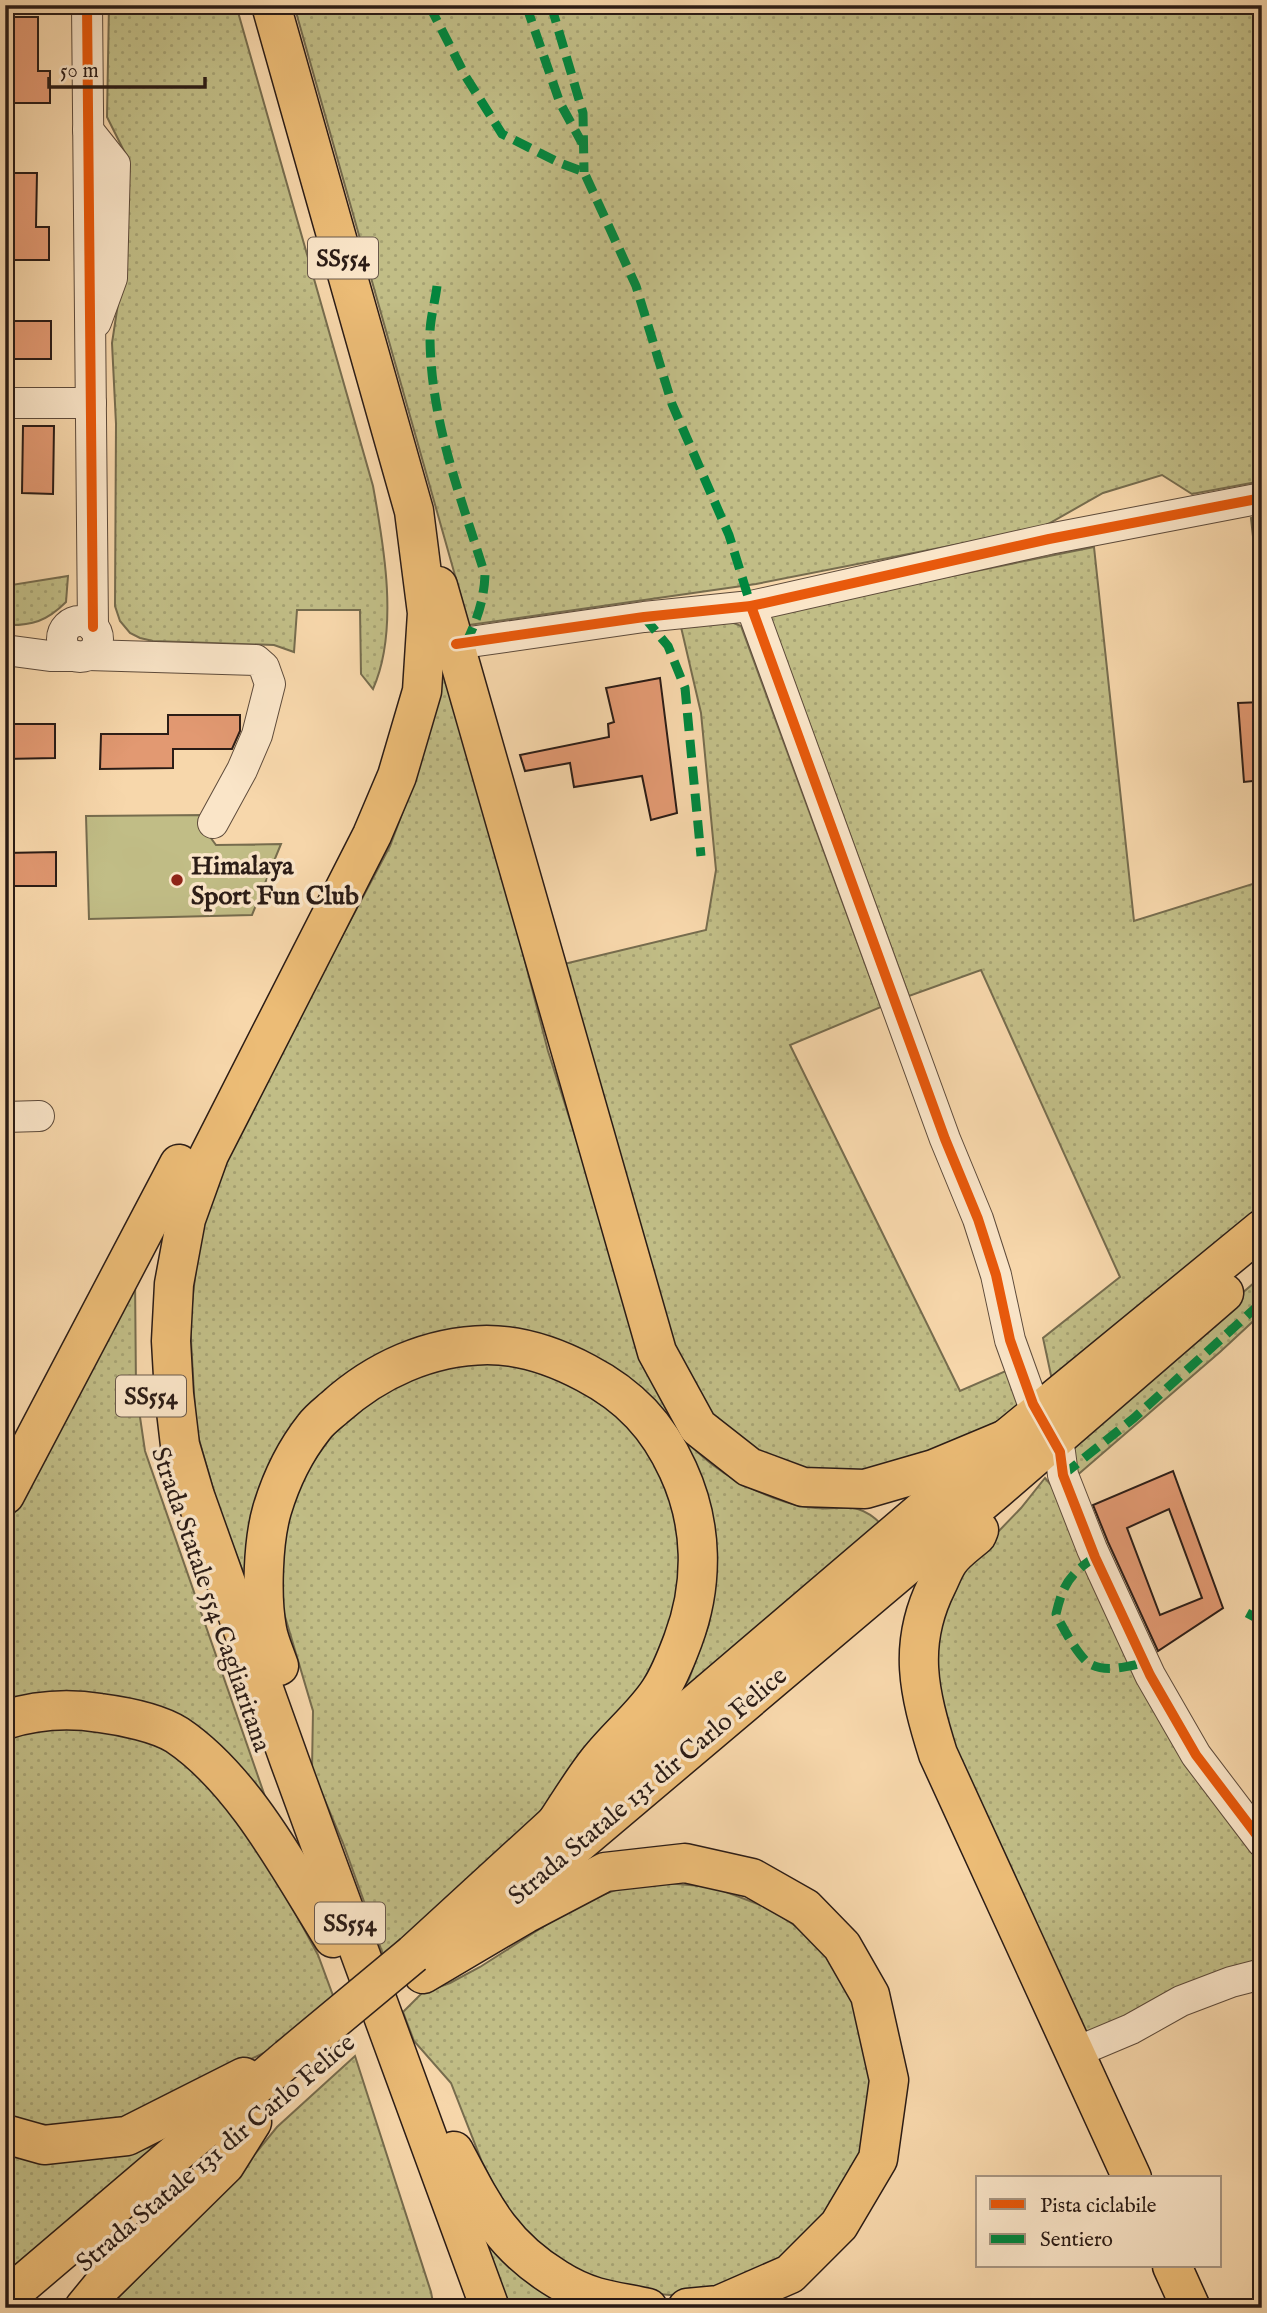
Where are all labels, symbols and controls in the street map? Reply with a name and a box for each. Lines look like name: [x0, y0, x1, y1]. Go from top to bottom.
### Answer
scale bar: [49, 46, 205, 90]
text: 50 m: [60, 58, 99, 85]
road number: SS554: [308, 237, 378, 278]
place label: Himalaya Sport Fun Club: [191, 850, 359, 913]
marker: Himalaya Sport Fun Club: [169, 872, 185, 888]
road number: SS554: [116, 1376, 186, 1416]
street label: Strada Statale 554 Cagliaritana: [143, 1443, 279, 1757]
street label: Strada Statale 131 dir Carlo Felice: [502, 1660, 794, 1913]
road number: SS554: [315, 1902, 385, 1944]
street label: Strada Statale 131 dir Carlo Felice: [70, 2027, 362, 2280]
legend: [976, 2176, 1222, 2268]
text: Pista ciclabile: [1040, 2193, 1157, 2220]
text: Sentiero: [1040, 2227, 1113, 2254]

